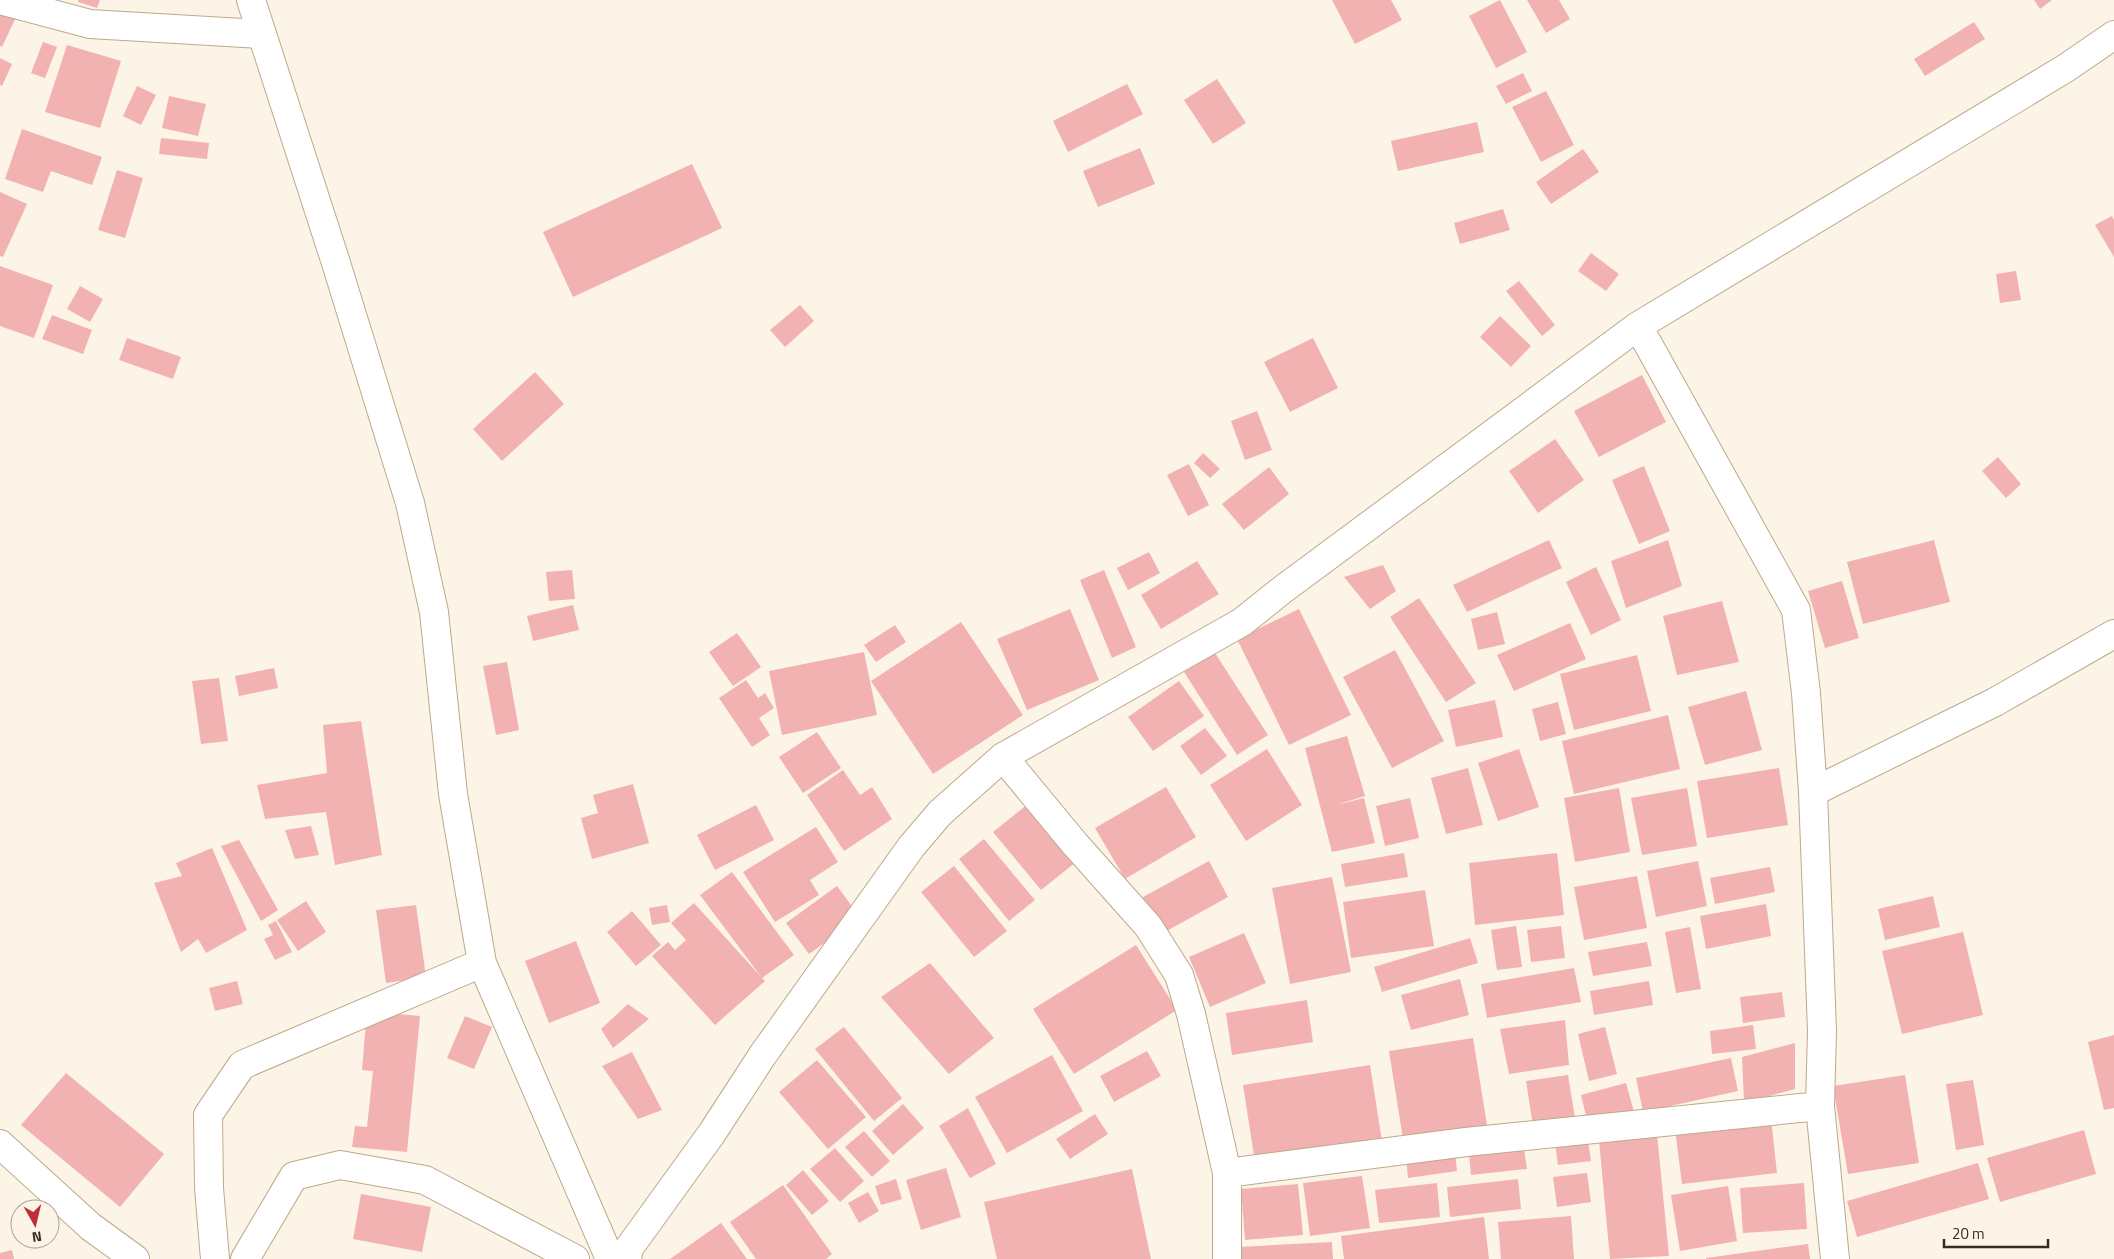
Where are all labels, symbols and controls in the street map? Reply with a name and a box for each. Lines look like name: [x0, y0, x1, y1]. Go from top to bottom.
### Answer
north arrow: [10, 1199, 60, 1249]
scale bar: [1944, 1216, 2048, 1248]
text: 20 m: [1952, 1222, 1985, 1245]
text: N: [31, 1226, 43, 1248]

